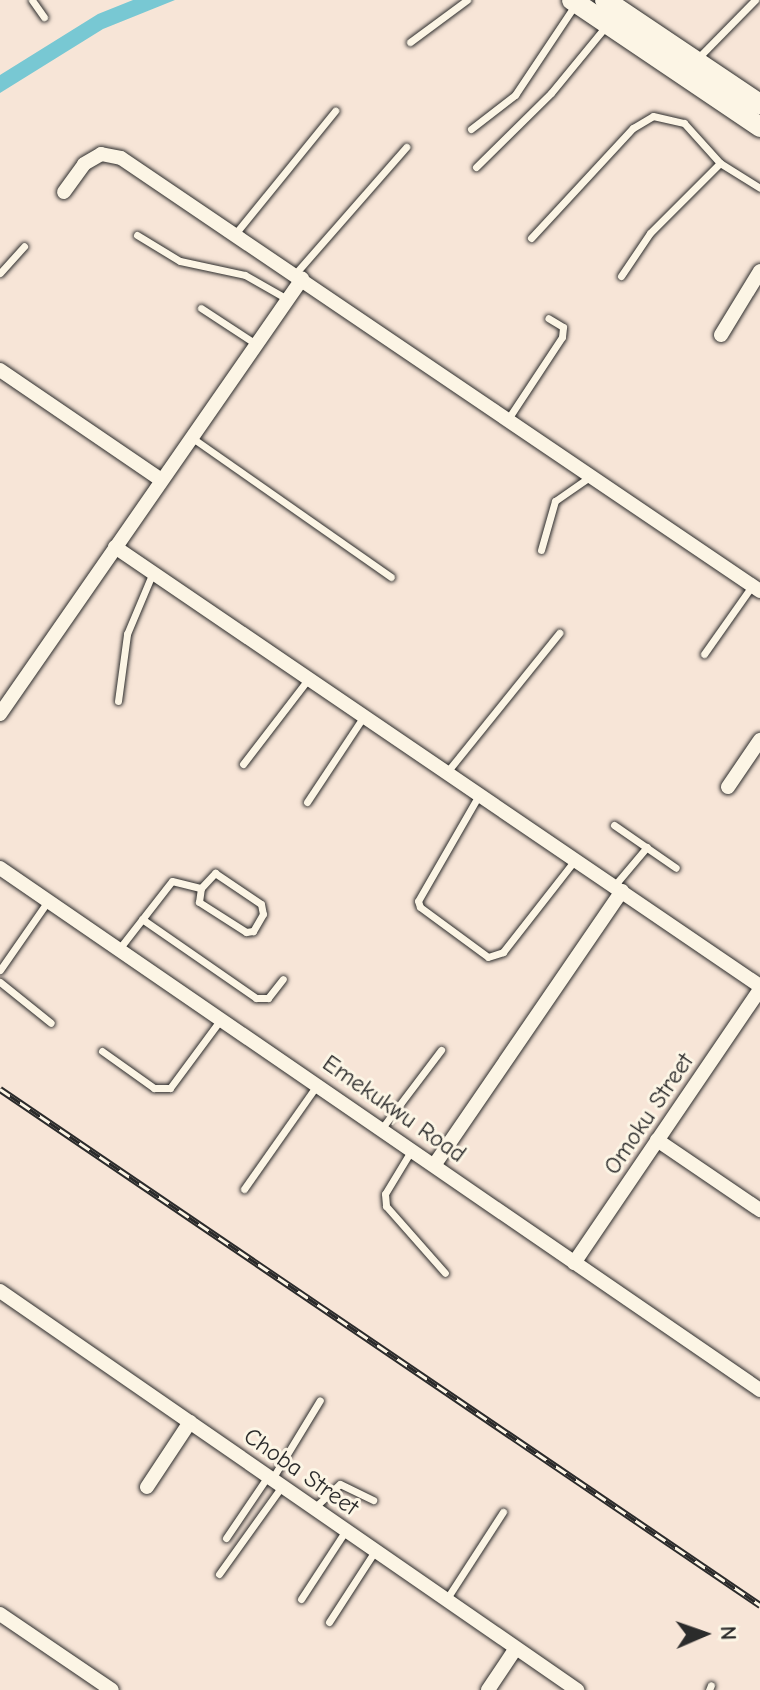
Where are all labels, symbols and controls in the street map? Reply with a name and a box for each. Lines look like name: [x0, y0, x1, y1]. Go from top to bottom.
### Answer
street label: Omoku Street: [598, 1048, 700, 1180]
street label: Emekukwu Road: [317, 1049, 471, 1169]
street label: Choba Street: [238, 1422, 364, 1522]
north arrow: [664, 1594, 744, 1674]
text: N: [715, 1626, 741, 1641]

